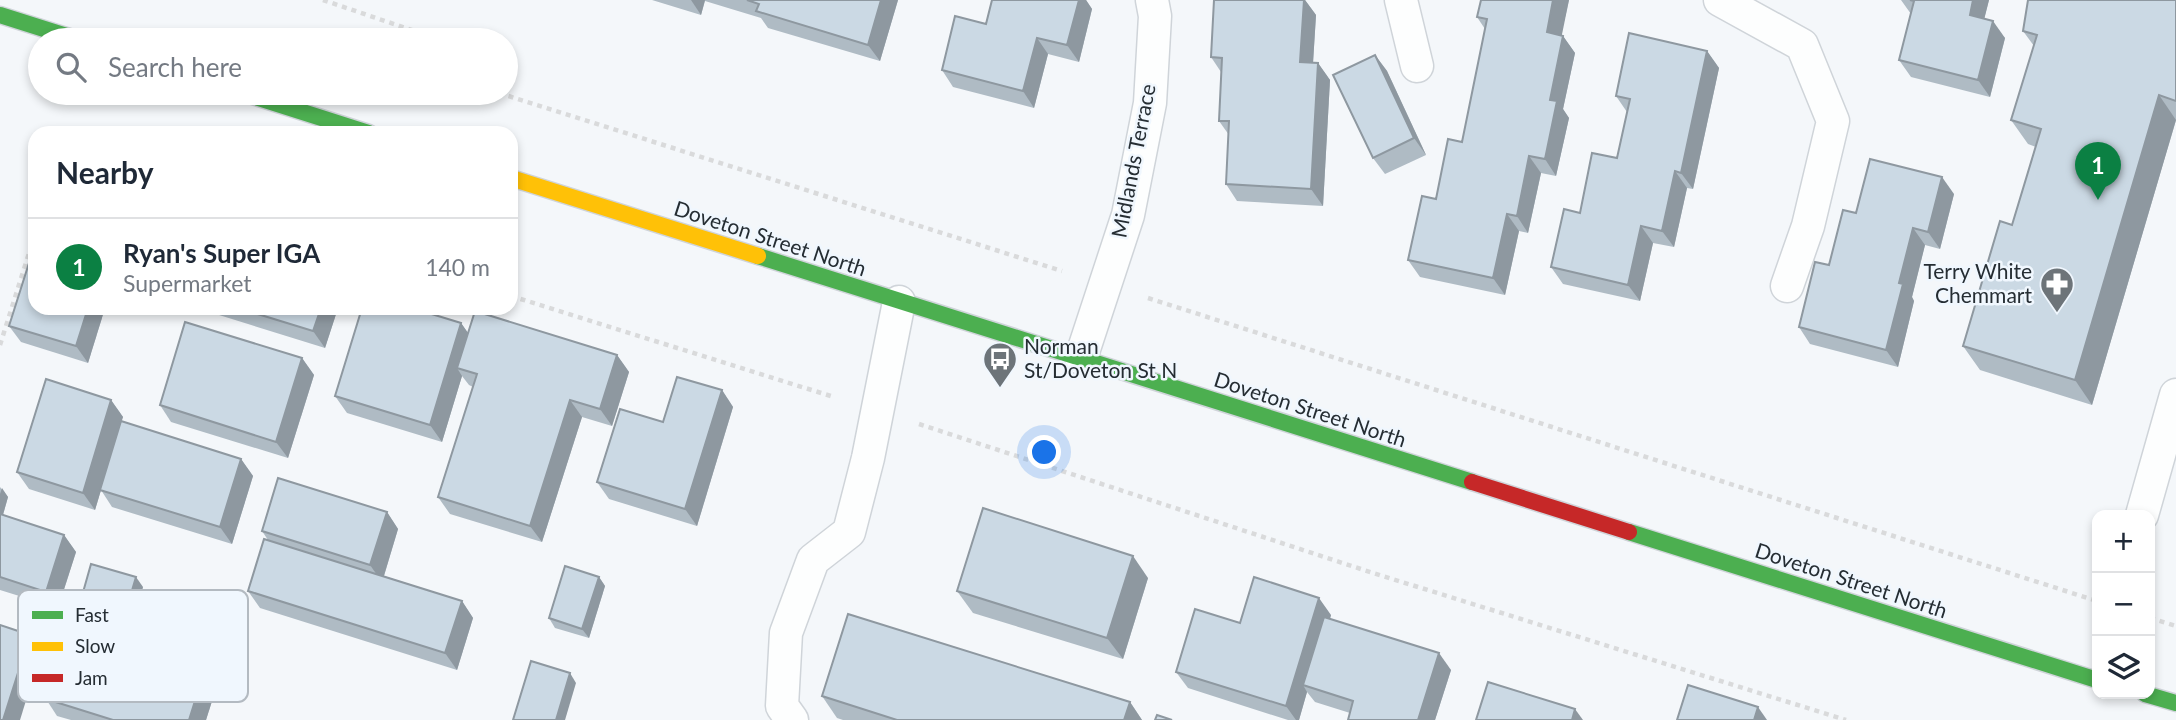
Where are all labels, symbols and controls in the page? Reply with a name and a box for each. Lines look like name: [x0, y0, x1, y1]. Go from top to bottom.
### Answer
search box: [28, 28, 518, 105]
icon: search: [52, 48, 90, 86]
text: Search here: [108, 51, 242, 83]
street label: Midlands Terrace: [1105, 82, 1160, 240]
pin: 1: [2075, 142, 2121, 200]
text: Nearby: [56, 154, 154, 190]
street label: Doveton Street North: [671, 195, 870, 280]
text: Ryan's Super IGA: [123, 237, 320, 269]
text: 1: [72, 253, 86, 281]
text: 140 m: [425, 253, 490, 281]
place label: Terry White Chemmart: [1923, 258, 2032, 307]
pharmacy icon: Terry White Chemmart: [2038, 265, 2076, 314]
text: Supermarket: [123, 269, 252, 297]
place label: Norman St/Doveton St N: [1024, 333, 1177, 382]
bus stop icon: Norman St/Doveton St N: [981, 340, 1019, 389]
street label: Doveton Street North: [1211, 366, 1410, 451]
your location: [1027, 435, 1061, 469]
map controls: [2092, 510, 2155, 699]
button: +: [2092, 510, 2155, 573]
street label: Doveton Street North: [1752, 537, 1951, 622]
button: −: [2092, 573, 2155, 636]
legend: [18, 590, 248, 702]
text: Fast: [75, 603, 109, 626]
text: Slow: [75, 634, 115, 657]
button: layers: [2092, 636, 2155, 699]
text: Jam: [75, 666, 108, 689]

